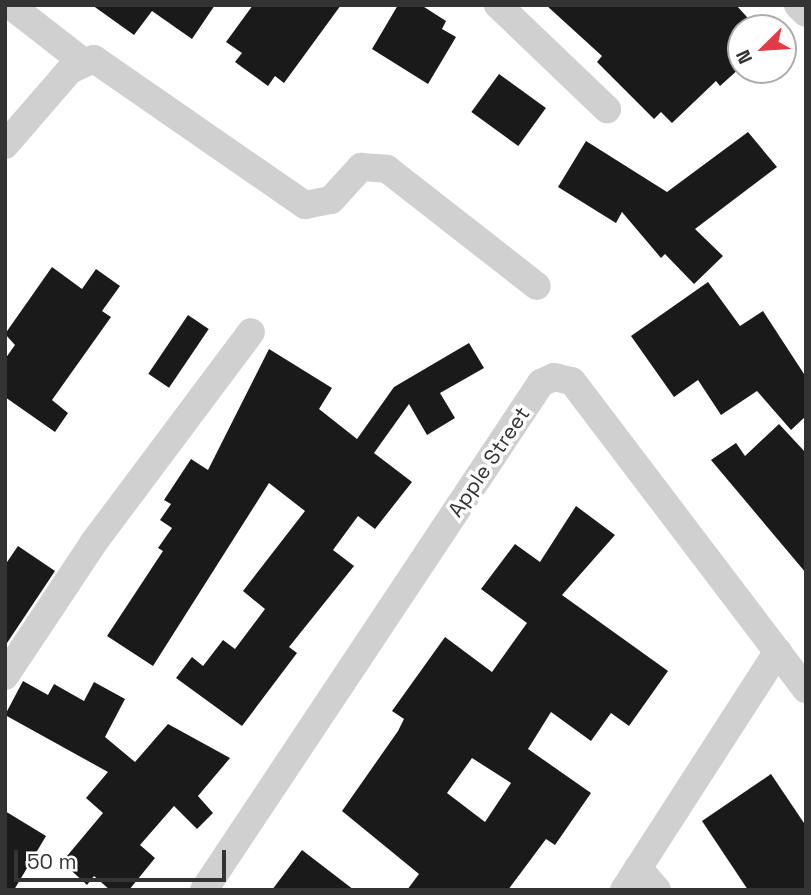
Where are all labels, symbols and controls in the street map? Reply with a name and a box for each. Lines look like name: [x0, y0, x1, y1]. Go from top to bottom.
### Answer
north arrow: [727, 14, 797, 84]
text: N: [730, 46, 758, 68]
street label: Apple Street: [443, 402, 535, 522]
scale bar: [18, 836, 229, 880]
text: 50 m: [27, 848, 77, 875]

